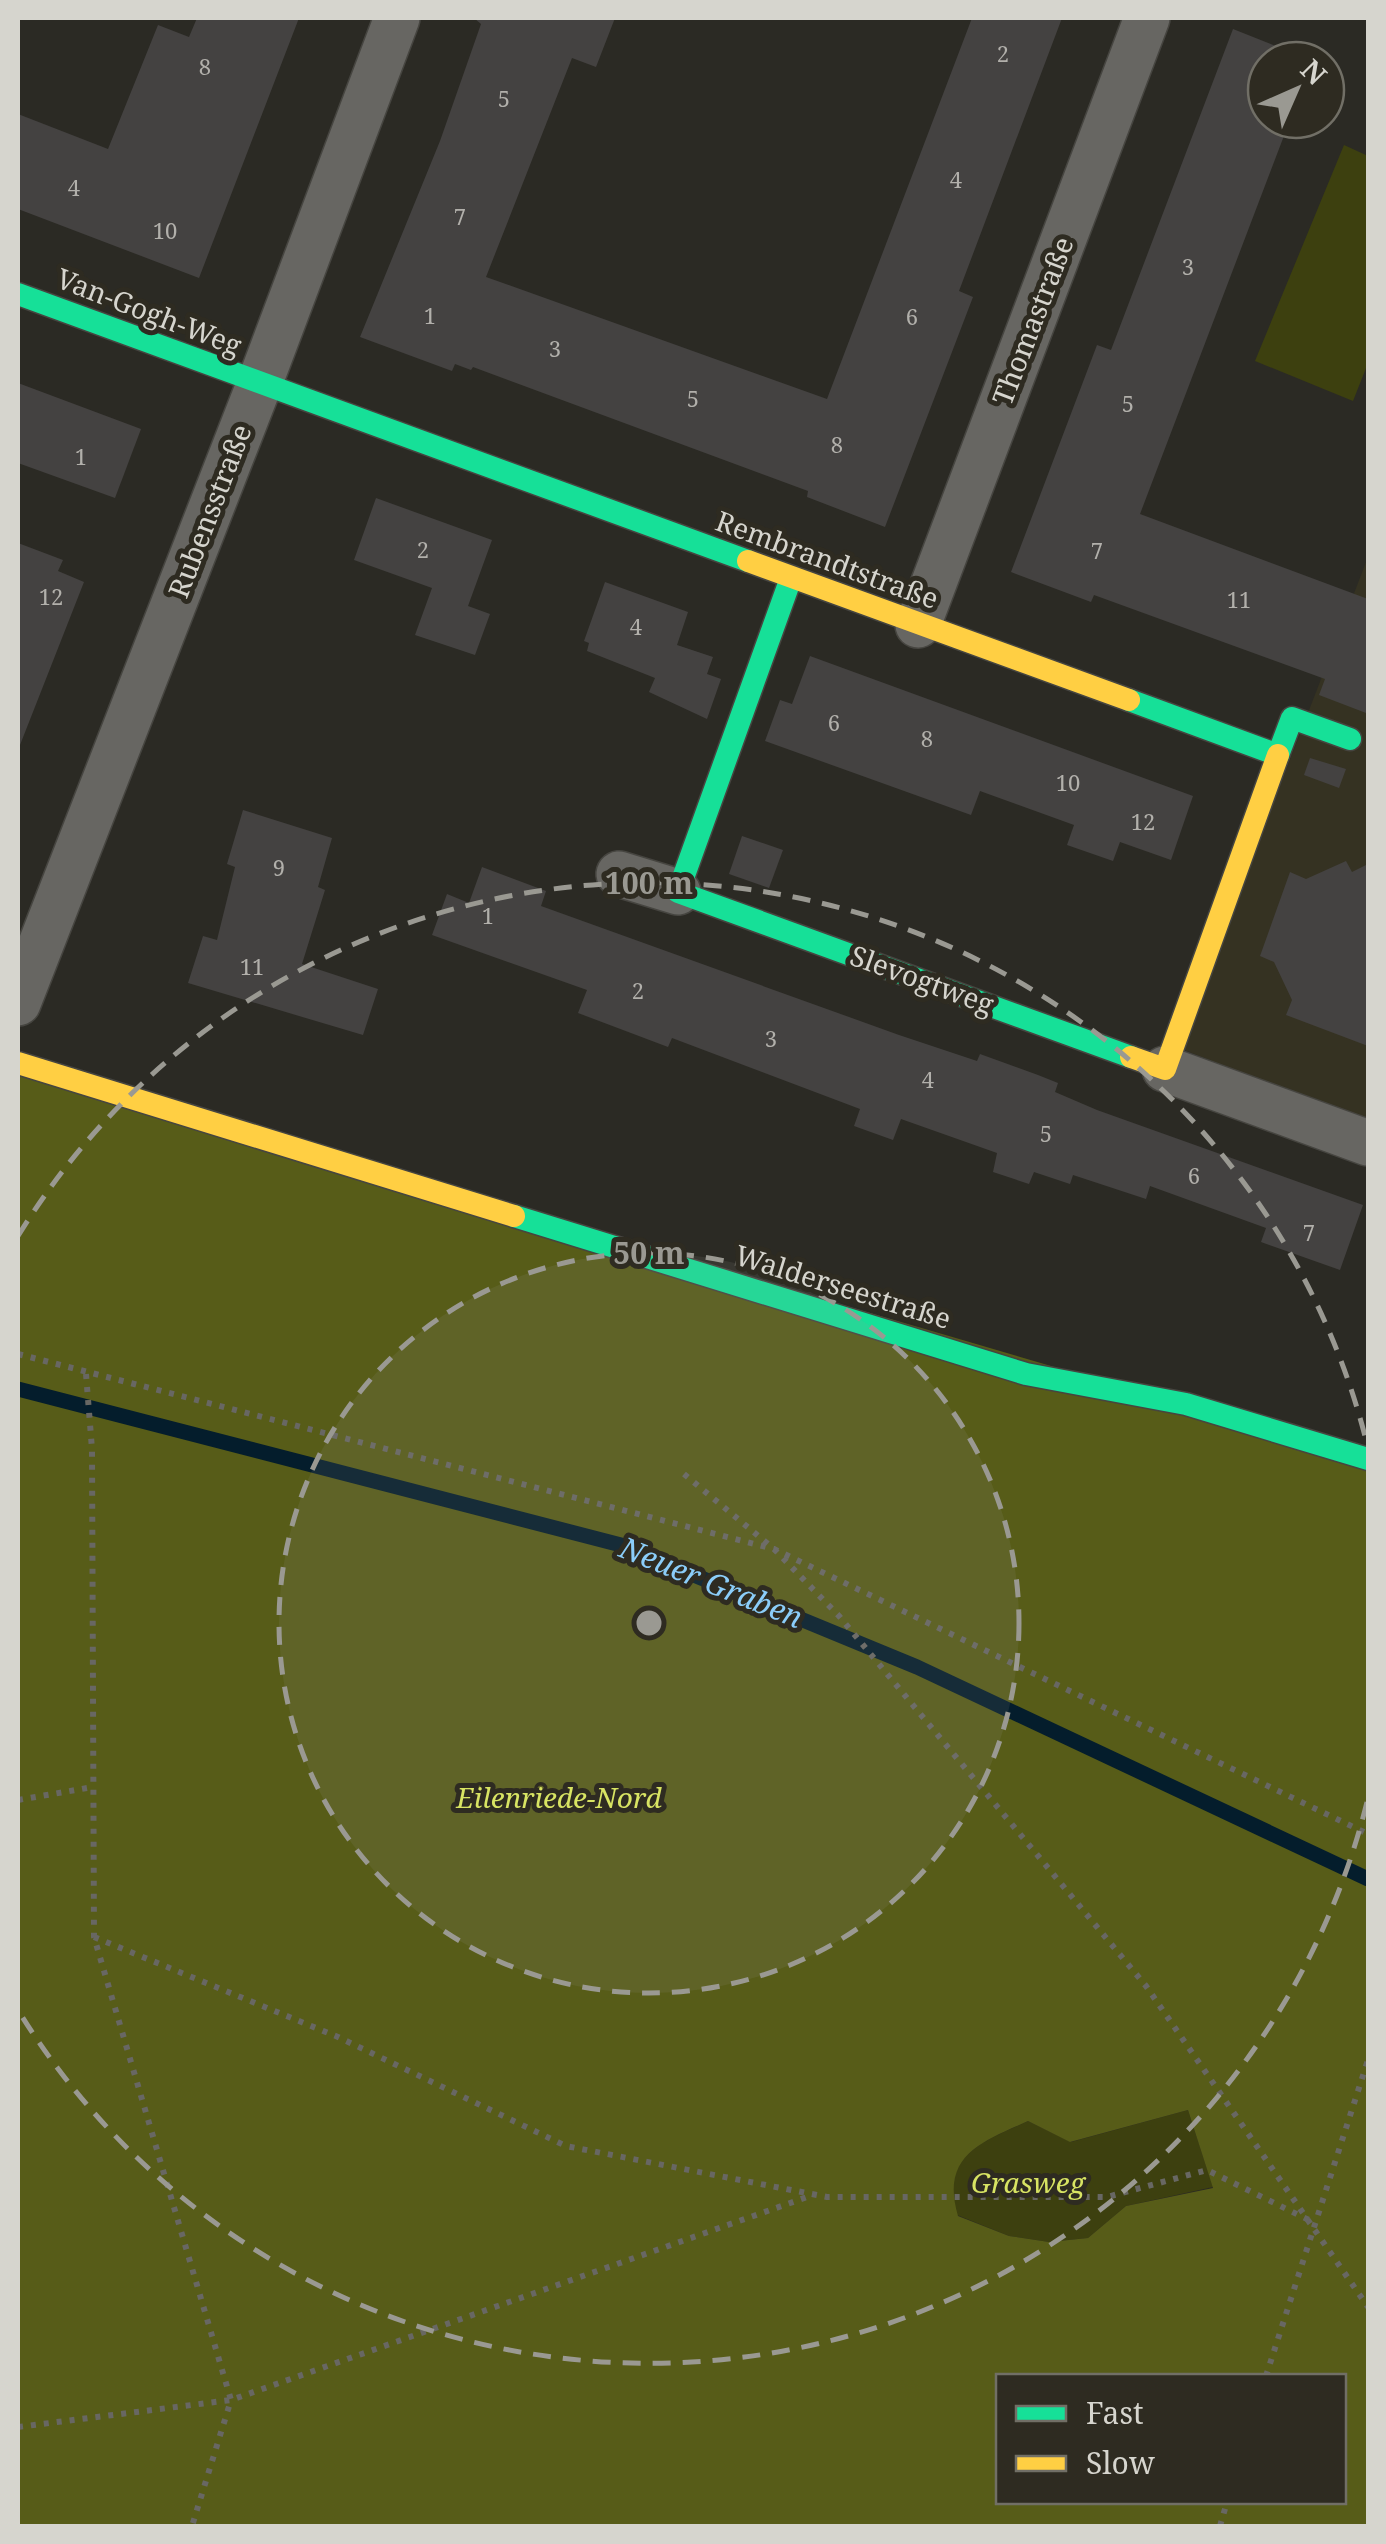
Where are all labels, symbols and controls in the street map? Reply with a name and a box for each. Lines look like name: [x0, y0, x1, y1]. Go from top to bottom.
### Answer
house number: 2: [997, 38, 1009, 68]
north arrow: [1246, 40, 1346, 140]
text: N: [1293, 50, 1336, 93]
house number: 8: [199, 51, 211, 81]
house number: 5: [498, 83, 510, 113]
house number: 4: [950, 164, 962, 194]
house number: 4: [68, 172, 80, 202]
house number: 7: [454, 201, 466, 231]
house number: 10: [153, 215, 177, 245]
street label: Thomastraße: [983, 231, 1082, 410]
house number: 3: [1182, 251, 1194, 281]
street label: Van-Gogh-Weg: [51, 258, 247, 364]
house number: 1: [424, 300, 436, 330]
house number: 6: [906, 301, 918, 331]
house number: 3: [549, 333, 561, 363]
house number: 5: [687, 383, 699, 413]
house number: 5: [1122, 388, 1134, 418]
street label: Rubensstraße: [159, 418, 260, 603]
house number: 8: [831, 429, 843, 459]
house number: 1: [75, 441, 87, 471]
street label: Rembrandtstraße: [711, 501, 944, 617]
house number: 2: [417, 534, 429, 564]
house number: 7: [1091, 535, 1103, 565]
house number: 12: [39, 581, 63, 611]
house number: 11: [1227, 584, 1251, 614]
house number: 4: [630, 611, 642, 641]
house number: 6: [828, 707, 840, 737]
house number: 8: [921, 723, 933, 753]
house number: 10: [1056, 767, 1080, 797]
house number: 12: [1131, 806, 1155, 836]
house number: 9: [273, 852, 285, 882]
text: 100 m: [605, 862, 693, 903]
house number: 1: [482, 900, 494, 930]
street label: Slevogtweg: [845, 935, 999, 1023]
house number: 11: [240, 951, 264, 981]
house number: 2: [632, 975, 644, 1005]
house number: 3: [765, 1023, 777, 1053]
house number: 4: [922, 1064, 934, 1094]
house number: 5: [1040, 1118, 1052, 1148]
house number: 6: [1188, 1160, 1200, 1190]
house number: 7: [1303, 1217, 1315, 1247]
text: 50 m: [613, 1232, 685, 1273]
street label: Walderseestraße: [731, 1235, 956, 1337]
water label: Neuer Graben: [613, 1526, 809, 1637]
centre of rings: [631, 1605, 667, 1641]
park label: Eilenriede-Nord: [455, 1778, 662, 1816]
park label: Grasweg: [971, 2163, 1086, 2201]
legend: [996, 2374, 1346, 2504]
text: Fast: [1086, 2392, 1143, 2433]
text: Slow: [1086, 2442, 1155, 2483]

